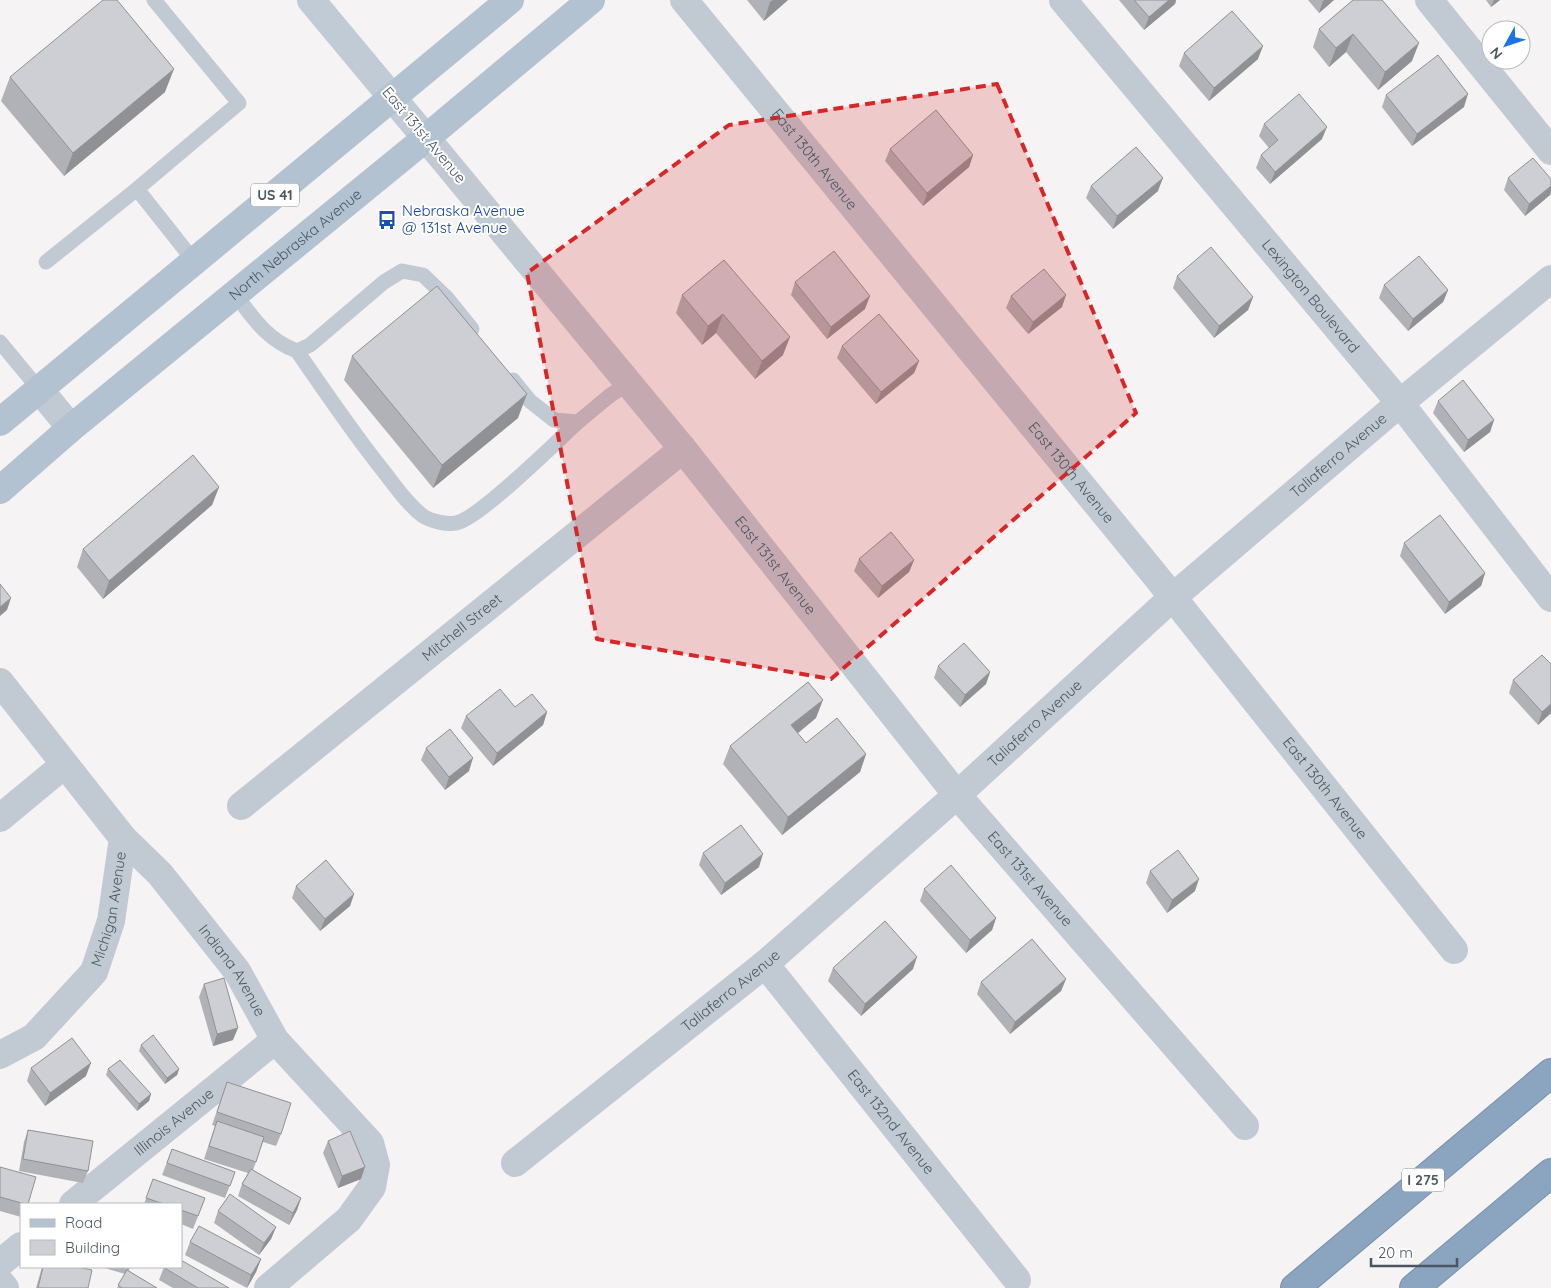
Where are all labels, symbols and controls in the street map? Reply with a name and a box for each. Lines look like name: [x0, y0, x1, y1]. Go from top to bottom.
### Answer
north arrow: [1481, 20, 1531, 70]
text: N: [1486, 44, 1506, 63]
street label: East 131st Avenue: [378, 82, 470, 187]
street label: East 130th Avenue: [768, 105, 862, 214]
street label: North Nebraska Avenue: [225, 184, 365, 304]
road number: US 41: [251, 184, 299, 206]
place label: Nebraska Avenue @ 131st Avenue: [402, 201, 525, 237]
bus stop icon: Nebraska Avenue @ 131st Avenue: [376, 209, 398, 231]
street label: Lexington Boulevard: [1258, 235, 1364, 357]
street label: Taliaferro Avenue: [1286, 409, 1391, 502]
street label: East 130th Avenue: [1025, 418, 1119, 527]
street label: East 131st Avenue: [731, 512, 820, 618]
street label: Mitchell Street: [418, 589, 506, 665]
street label: Taliaferro Avenue: [983, 675, 1086, 771]
street label: East 130th Avenue: [1279, 733, 1372, 843]
street label: East 131st Avenue: [984, 827, 1077, 930]
street label: Michigan Avenue: [86, 850, 130, 969]
street label: Indiana Avenue: [195, 920, 270, 1019]
street label: Taliaferro Avenue: [677, 945, 784, 1036]
street label: East 132nd Avenue: [844, 1065, 939, 1178]
street label: Illinois Avenue: [130, 1084, 217, 1160]
road number: I 275: [1402, 1168, 1444, 1192]
legend: [20, 1203, 182, 1268]
text: Road: [65, 1213, 102, 1232]
scale bar: [1371, 1236, 1457, 1268]
text: Building: [65, 1238, 120, 1257]
text: 20 m: [1378, 1243, 1413, 1262]

